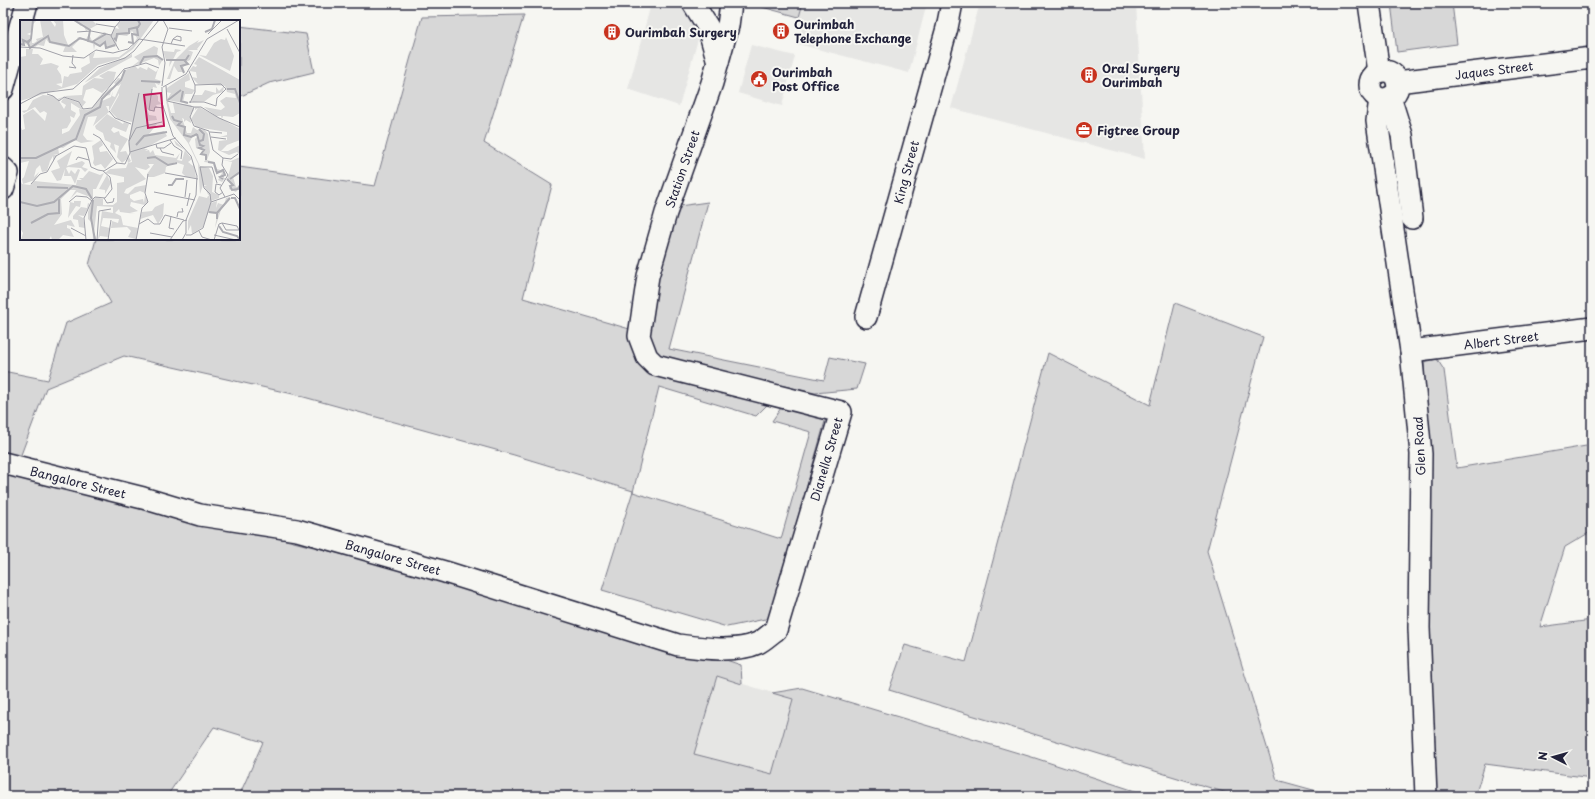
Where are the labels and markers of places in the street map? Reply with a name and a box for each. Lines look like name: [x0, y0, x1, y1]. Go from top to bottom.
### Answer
place label: Ourimbah Telephone Exchange: [794, 15, 912, 47]
building icon: Ourimbah Telephone Exchange: [771, 21, 791, 41]
building icon: Ourimbah Surgery: [602, 22, 622, 42]
place label: Ourimbah Surgery: [625, 23, 737, 41]
place label: Oral Surgery Ourimbah: [1102, 59, 1180, 91]
place label: Ourimbah Post Office: [772, 63, 840, 95]
building icon: Oral Surgery Ourimbah: [1079, 65, 1099, 85]
public building icon: Ourimbah Post Office: [749, 69, 769, 89]
office icon: Figtree Group: [1074, 120, 1094, 140]
place label: Figtree Group: [1097, 121, 1180, 139]

